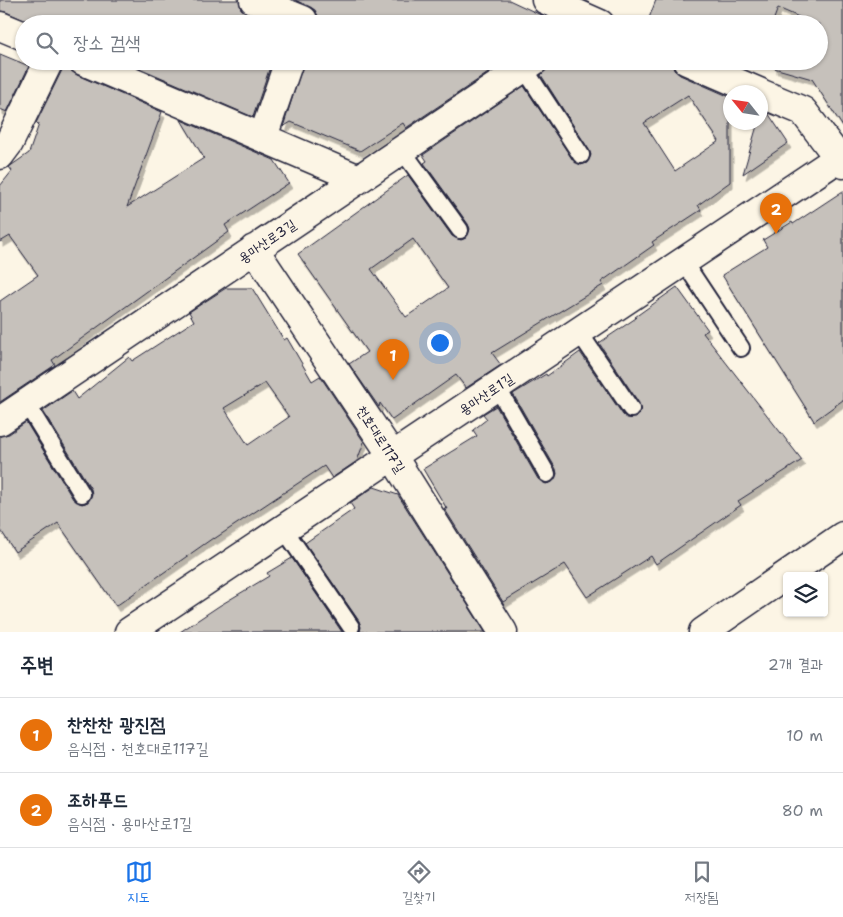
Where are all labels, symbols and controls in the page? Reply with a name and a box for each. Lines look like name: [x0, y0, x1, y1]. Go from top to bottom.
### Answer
search box: [15, 15, 828, 70]
icon: search: [33, 29, 61, 57]
text: 장소 검색: [73, 30, 141, 55]
north arrow: [723, 85, 768, 130]
pin: 2: [760, 193, 792, 234]
street label: 용마산로3길: [235, 215, 300, 267]
your location: [427, 330, 453, 356]
pin: 1: [377, 339, 409, 380]
street label: 용마산로1길: [455, 369, 517, 419]
street label: 천호대로117길: [353, 402, 410, 477]
map controls: [783, 572, 828, 617]
button: layers: [783, 572, 828, 617]
text: 주변: [20, 651, 54, 679]
text: 2개 결과: [768, 654, 823, 675]
text: 찬찬찬 광진점: [67, 712, 165, 737]
text: 1: [32, 725, 40, 746]
text: 10 m: [786, 725, 823, 746]
text: 음식점 · 천호대로117길: [67, 738, 209, 759]
text: 조하푸드: [67, 787, 128, 812]
text: 2: [30, 800, 42, 821]
text: 80 m: [782, 800, 823, 821]
text: 음식점 · 용마산로1길: [67, 813, 192, 834]
tab: 지도: [125, 858, 153, 907]
tab: 길찾기: [402, 858, 435, 907]
tab: 저장됨: [685, 858, 718, 907]

